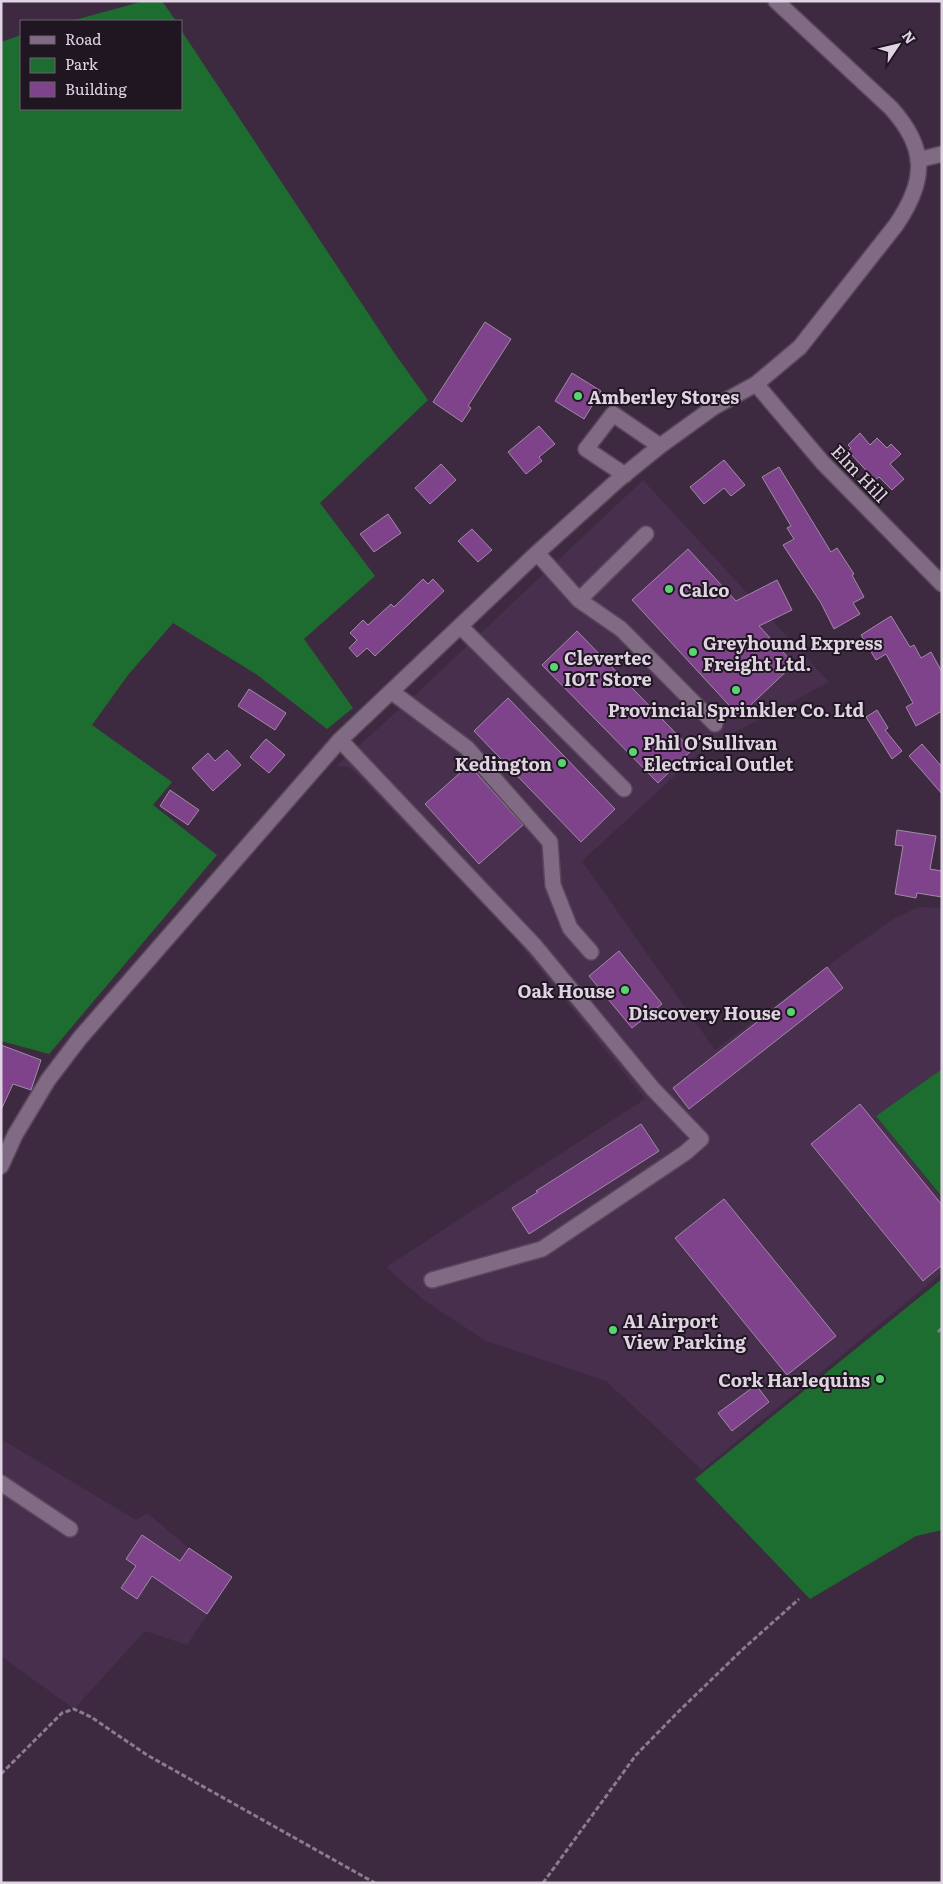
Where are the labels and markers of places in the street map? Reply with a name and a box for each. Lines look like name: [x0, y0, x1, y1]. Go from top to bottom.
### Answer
place label: Amberley Stores: [588, 383, 739, 410]
marker: Amberley Stores: [572, 390, 584, 402]
place label: Calco: [679, 576, 730, 603]
marker: Calco: [663, 583, 675, 595]
place label: Greyhound Express Freight Ltd.: [703, 629, 882, 677]
place label: Clevertec IOT Store: [564, 644, 652, 692]
marker: Greyhound Express Freight Ltd.: [687, 646, 699, 658]
marker: Clevertec IOT Store: [548, 661, 560, 673]
marker: Provincial Sprinkler Co. Ltd: [730, 684, 742, 696]
place label: Provincial Sprinkler Co. Ltd: [608, 696, 865, 723]
place label: Phil O'Sullivan Electrical Outlet: [643, 729, 794, 777]
marker: Phil O'Sullivan Electrical Outlet: [627, 746, 639, 758]
place label: Kedington: [455, 750, 552, 777]
marker: Kedington: [556, 757, 568, 769]
place label: Oak House: [517, 977, 615, 1004]
marker: Oak House: [619, 984, 631, 996]
place label: Discovery House: [628, 999, 781, 1026]
marker: Discovery House: [785, 1006, 797, 1018]
place label: A1 Airport View Parking: [623, 1307, 747, 1355]
marker: A1 Airport View Parking: [607, 1324, 619, 1336]
place label: Cork Harlequins: [718, 1366, 870, 1393]
marker: Cork Harlequins: [874, 1373, 886, 1385]

